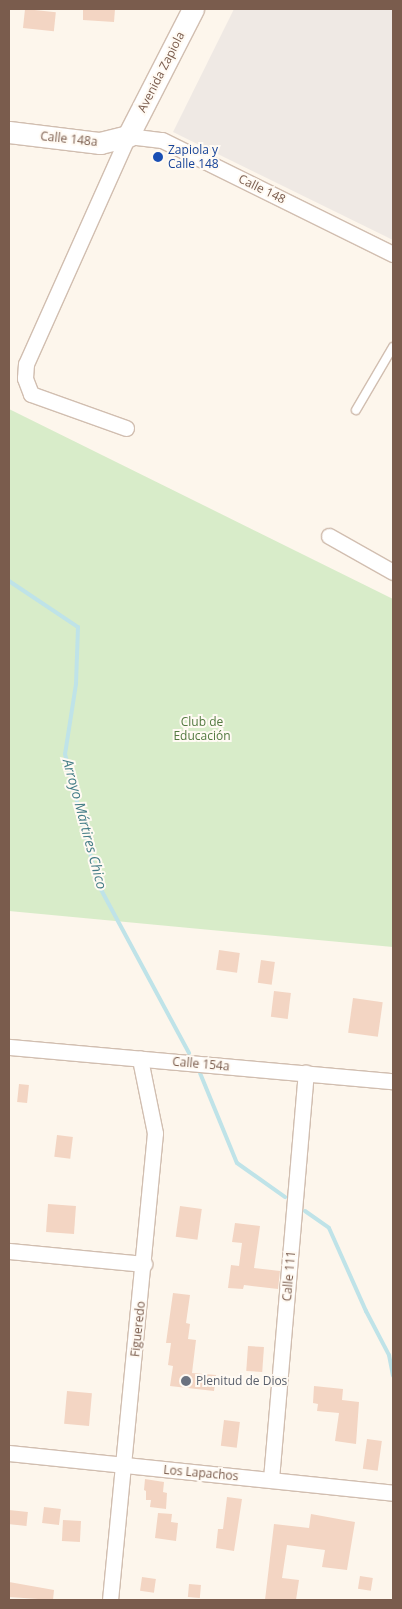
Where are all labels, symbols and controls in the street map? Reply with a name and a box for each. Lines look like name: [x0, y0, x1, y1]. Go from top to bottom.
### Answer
street label: Avenida Zapiola: [134, 29, 188, 115]
street label: Calle 148a: [40, 129, 98, 149]
place label: Zapiola y Calle 148: [168, 143, 219, 171]
marker: Zapiola y Calle 148: [152, 151, 164, 163]
street label: Calle 148: [236, 171, 288, 207]
park label: Club de Educación: [173, 715, 231, 743]
water label: Arroyo Mártires Chico: [60, 757, 110, 891]
street label: Calle 154a: [172, 1054, 230, 1074]
street label: Calle 111: [280, 1250, 298, 1302]
street label: Figueredo: [128, 1300, 148, 1358]
place label: Plenitud de Dios: [196, 1374, 287, 1388]
marker: Plenitud de Dios: [180, 1375, 192, 1387]
street label: Los Lapachos: [163, 1463, 239, 1483]

